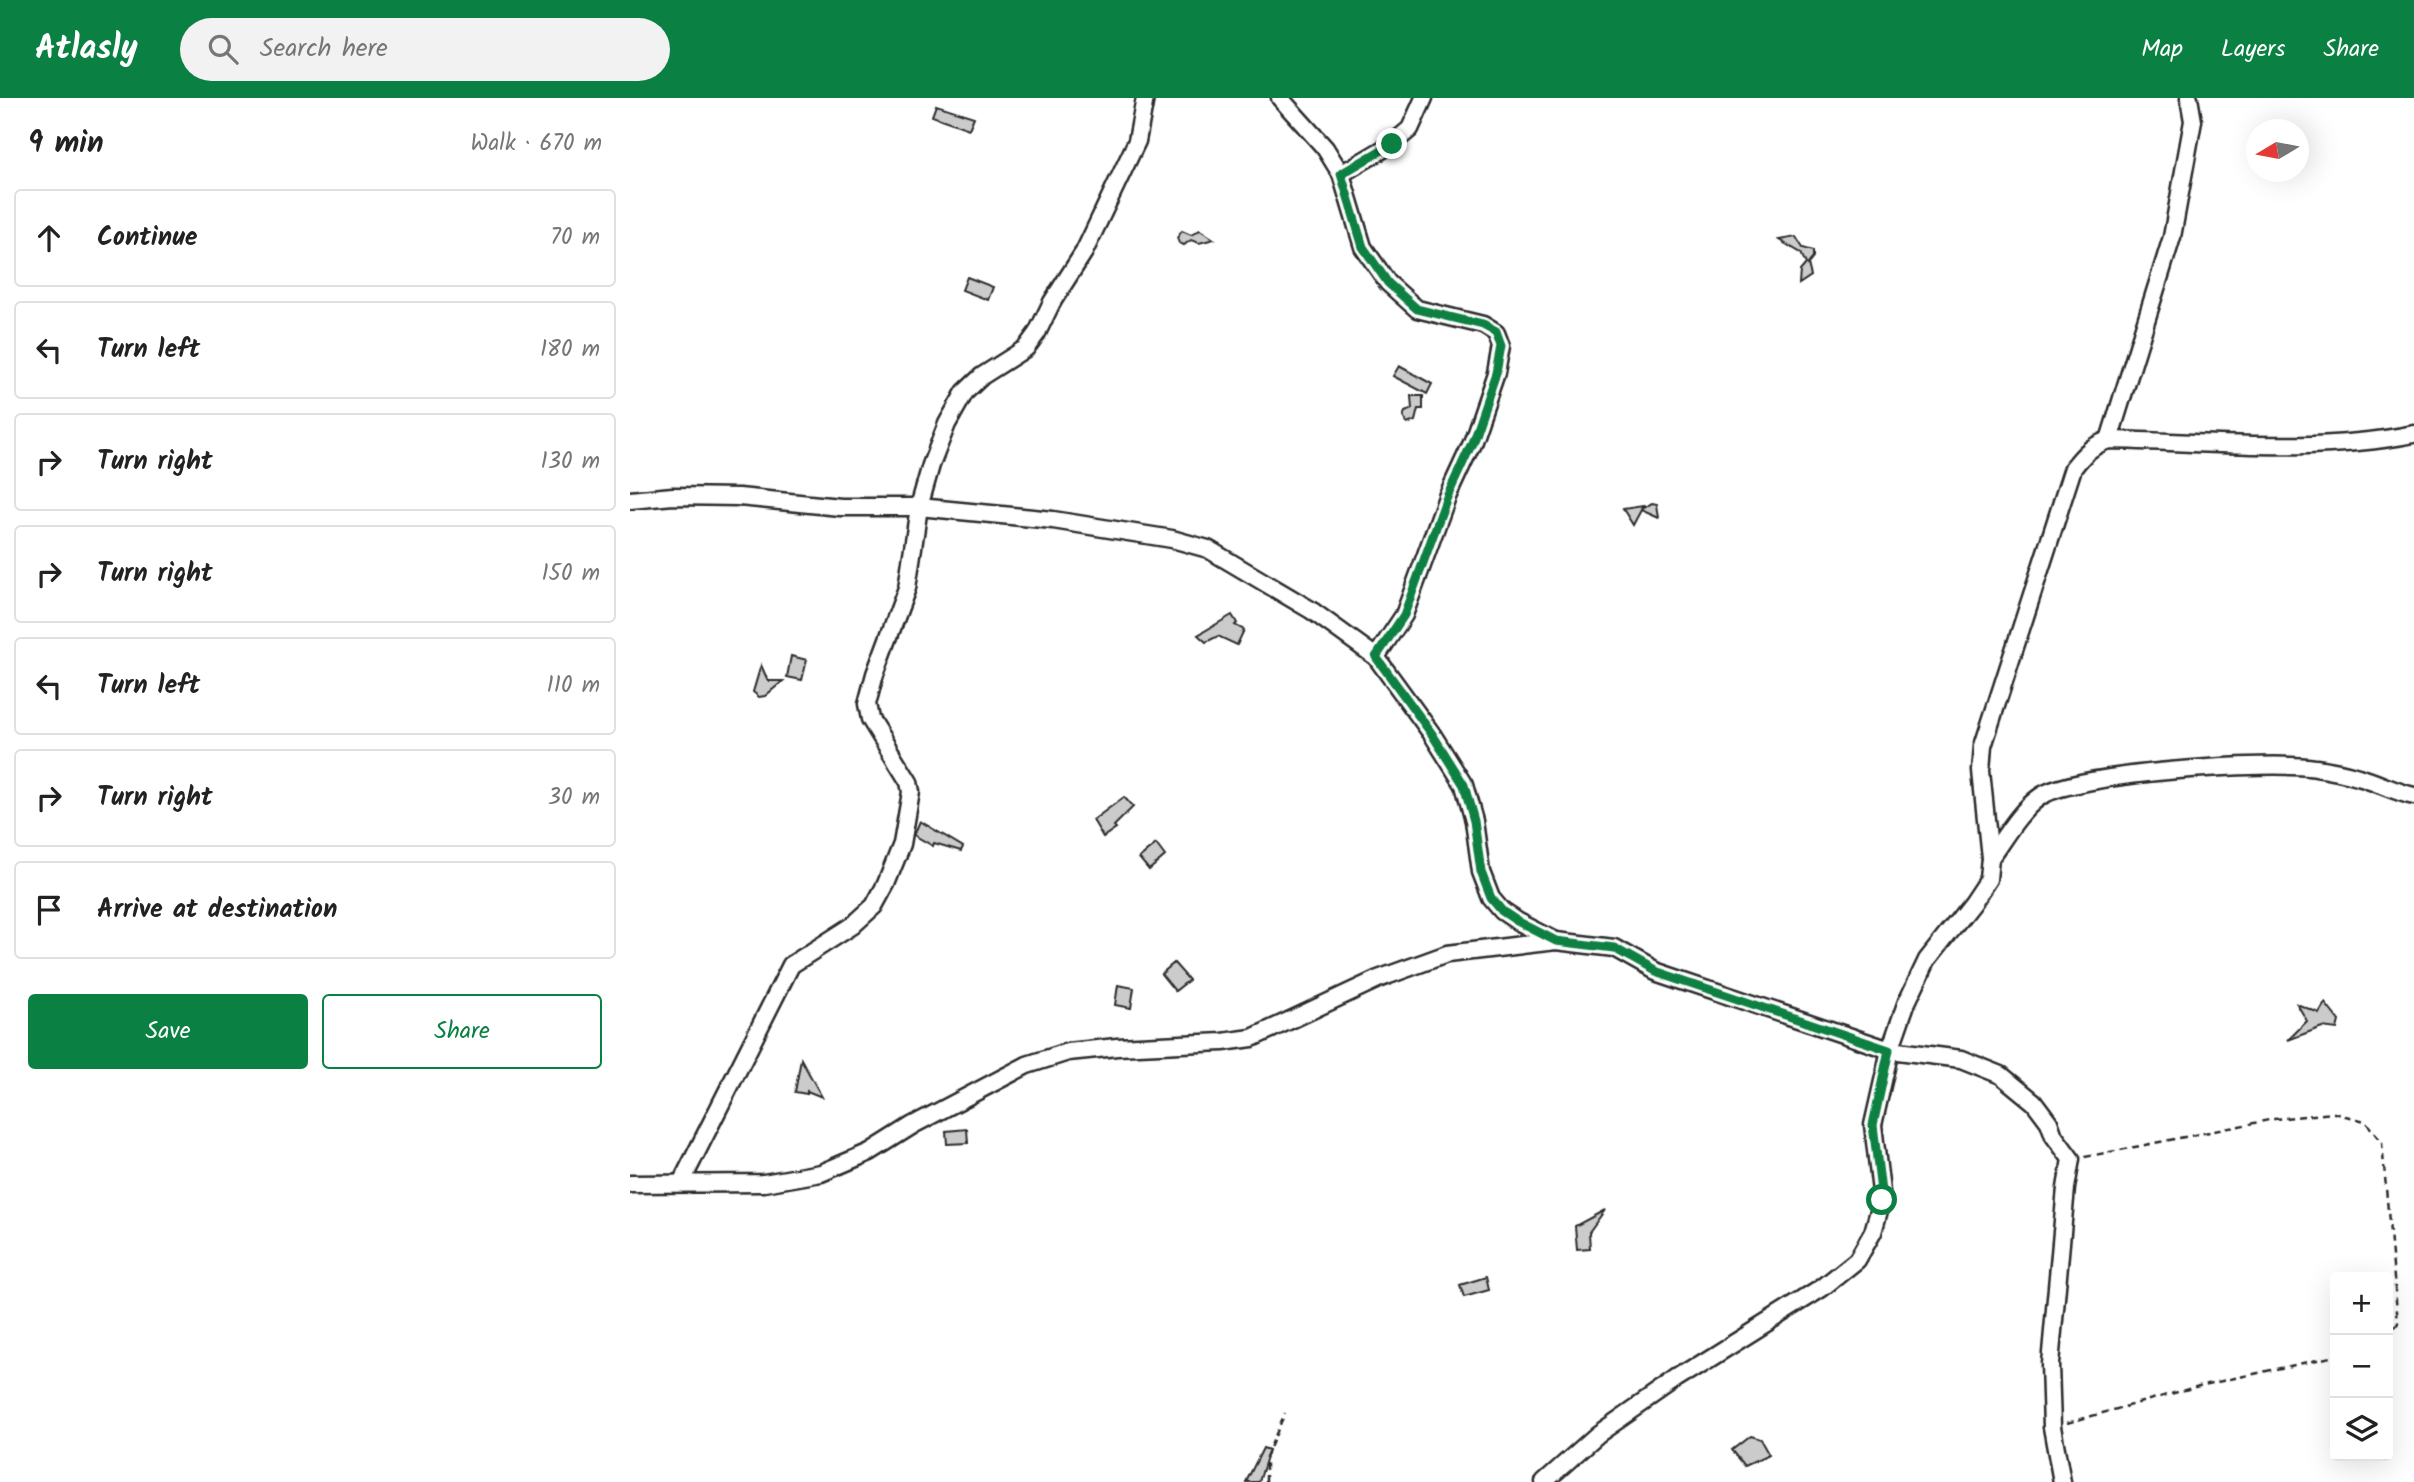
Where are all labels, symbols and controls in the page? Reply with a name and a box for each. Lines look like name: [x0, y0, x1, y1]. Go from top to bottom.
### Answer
search box: [180, 18, 670, 81]
text: Atlasly: [35, 23, 138, 76]
text: Search here: [260, 28, 388, 70]
icon: search: [204, 30, 242, 68]
text: Map: [2141, 30, 2183, 69]
text: Layers: [2221, 30, 2285, 69]
text: Share: [2323, 30, 2379, 69]
north arrow: [2246, 119, 2309, 182]
text: 9 min: [28, 120, 104, 168]
text: Walk · 670 m: [470, 126, 602, 162]
route end: [1376, 128, 1407, 159]
text: Continue: [97, 217, 198, 259]
icon: ahead: [30, 219, 68, 257]
text: 70 m: [550, 220, 600, 256]
text: Turn left: [97, 329, 200, 371]
icon: left: [30, 331, 68, 369]
text: 180 m: [540, 332, 600, 368]
text: Turn right: [97, 441, 213, 483]
icon: right: [30, 443, 68, 481]
text: 130 m: [541, 444, 600, 480]
text: Turn right: [97, 553, 213, 595]
icon: right: [30, 555, 68, 593]
text: 150 m: [541, 556, 600, 592]
text: Turn left: [97, 665, 200, 707]
icon: left: [30, 667, 68, 705]
text: 110 m: [547, 668, 600, 704]
text: Turn right: [97, 777, 213, 819]
icon: right: [30, 779, 68, 817]
text: 30 m: [548, 780, 600, 816]
text: Arrive at destination: [97, 889, 337, 931]
icon: arrive: [30, 891, 68, 929]
button: Save: [28, 994, 308, 1069]
button: Share: [322, 994, 602, 1069]
route start: [1866, 1184, 1897, 1215]
map controls: [2330, 1272, 2393, 1461]
button: +: [2330, 1272, 2393, 1335]
button: −: [2330, 1335, 2393, 1398]
button: layers: [2330, 1398, 2393, 1461]

